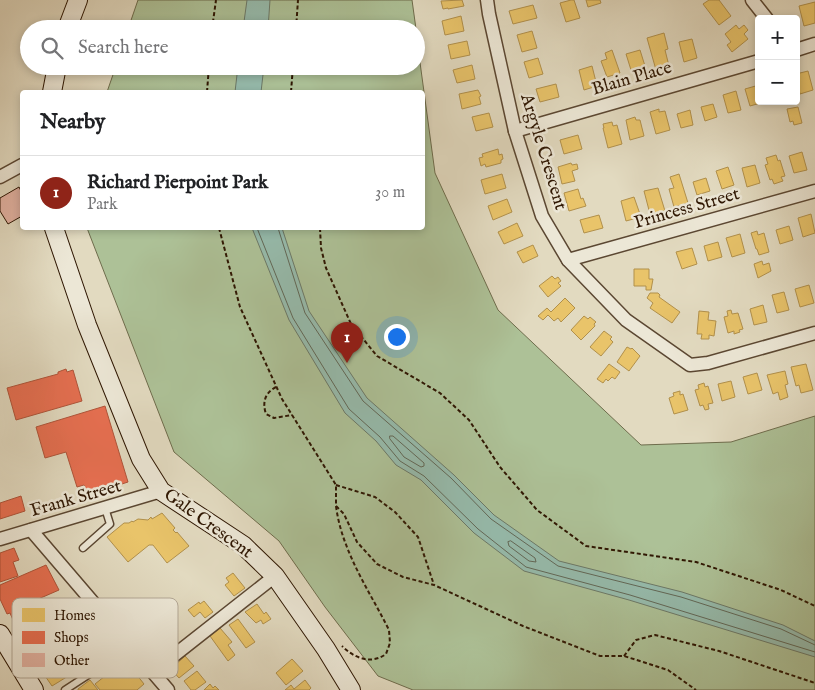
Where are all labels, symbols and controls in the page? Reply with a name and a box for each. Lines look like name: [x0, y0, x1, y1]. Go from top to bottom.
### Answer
map controls: [755, 15, 800, 105]
button: +: [755, 15, 800, 60]
search box: [20, 20, 425, 75]
icon: search: [38, 34, 66, 62]
text: Search here: [78, 36, 169, 60]
street label: Blain Place: [589, 57, 675, 101]
button: −: [755, 60, 800, 105]
street label: Argyle Crescent: [514, 90, 572, 213]
text: Nearby: [40, 109, 105, 136]
text: Richard Pierpoint Park: [87, 171, 268, 195]
text: 1: [53, 183, 59, 203]
text: 30 m: [375, 183, 405, 203]
street label: Princess Street: [632, 183, 742, 235]
text: Park: [87, 195, 117, 215]
pin: 1: [331, 322, 363, 363]
your location: [384, 324, 410, 350]
street label: Frank Street: [28, 475, 124, 523]
street label: Gale Crescent: [159, 484, 257, 564]
legend: [12, 598, 178, 678]
text: Homes: [54, 607, 96, 625]
text: Shops: [54, 629, 89, 647]
text: Other: [54, 652, 89, 670]

